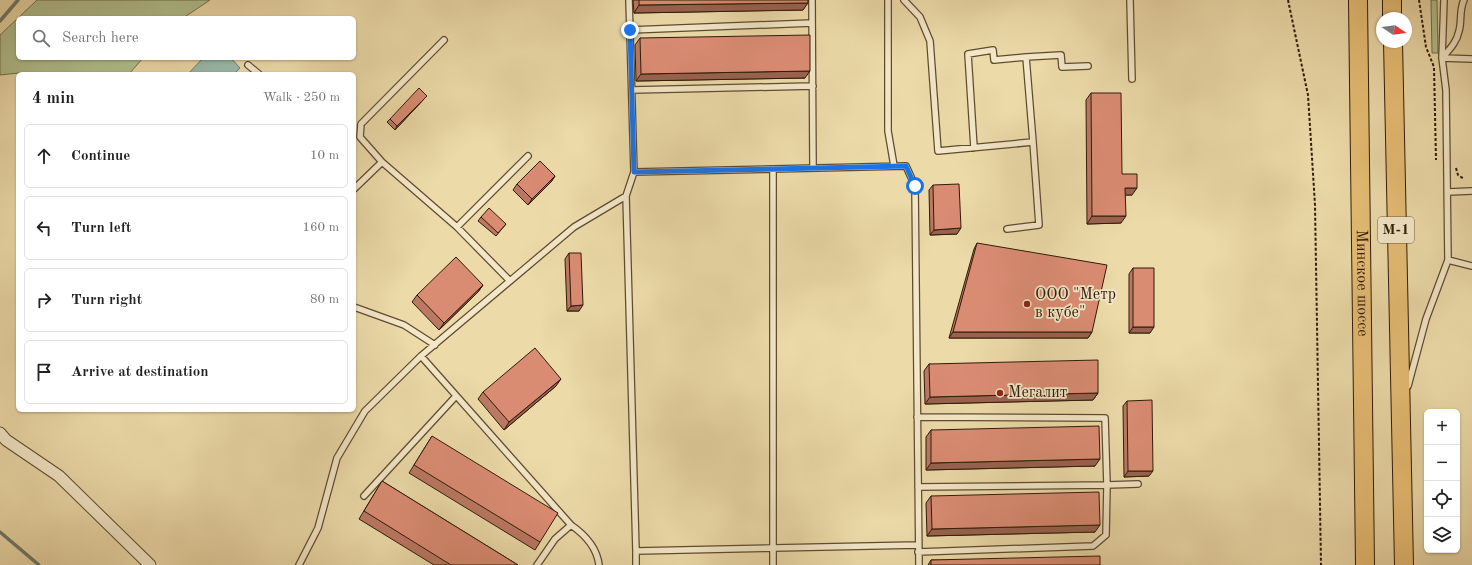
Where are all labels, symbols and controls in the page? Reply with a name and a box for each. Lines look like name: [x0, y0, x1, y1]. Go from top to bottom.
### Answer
north arrow: [1376, 12, 1412, 48]
search box: [16, 16, 356, 60]
route end: [621, 21, 639, 39]
icon: search: [30, 27, 52, 49]
text: Search here: [62, 31, 139, 46]
text: 4 min: [32, 90, 75, 107]
text: Walk · 250 m: [263, 91, 340, 104]
icon: ahead: [33, 145, 55, 167]
text: Continue: [71, 149, 130, 164]
text: 10 m: [310, 149, 339, 162]
route start: [906, 177, 924, 195]
icon: left: [33, 217, 55, 239]
road number: М-1: [1378, 217, 1414, 243]
text: Turn left: [71, 221, 131, 236]
text: 160 m: [302, 221, 339, 234]
street label: Минское шоссе: [1353, 229, 1370, 337]
place label: ООО "Метр в кубе": [1035, 287, 1116, 321]
icon: right: [33, 289, 55, 311]
text: Turn right: [71, 293, 142, 308]
text: 80 m: [310, 293, 339, 306]
marker: ООО "Метр в кубе": [1022, 299, 1032, 309]
icon: arrive: [33, 361, 55, 383]
text: Arrive at destination: [71, 365, 209, 380]
place label: Мегалит: [1008, 385, 1067, 401]
marker: Мегалит: [995, 388, 1005, 398]
map controls: [1424, 409, 1460, 553]
button: +: [1424, 409, 1460, 445]
button: −: [1424, 445, 1460, 481]
button: locate: [1424, 481, 1460, 517]
button: layers: [1424, 517, 1460, 553]

